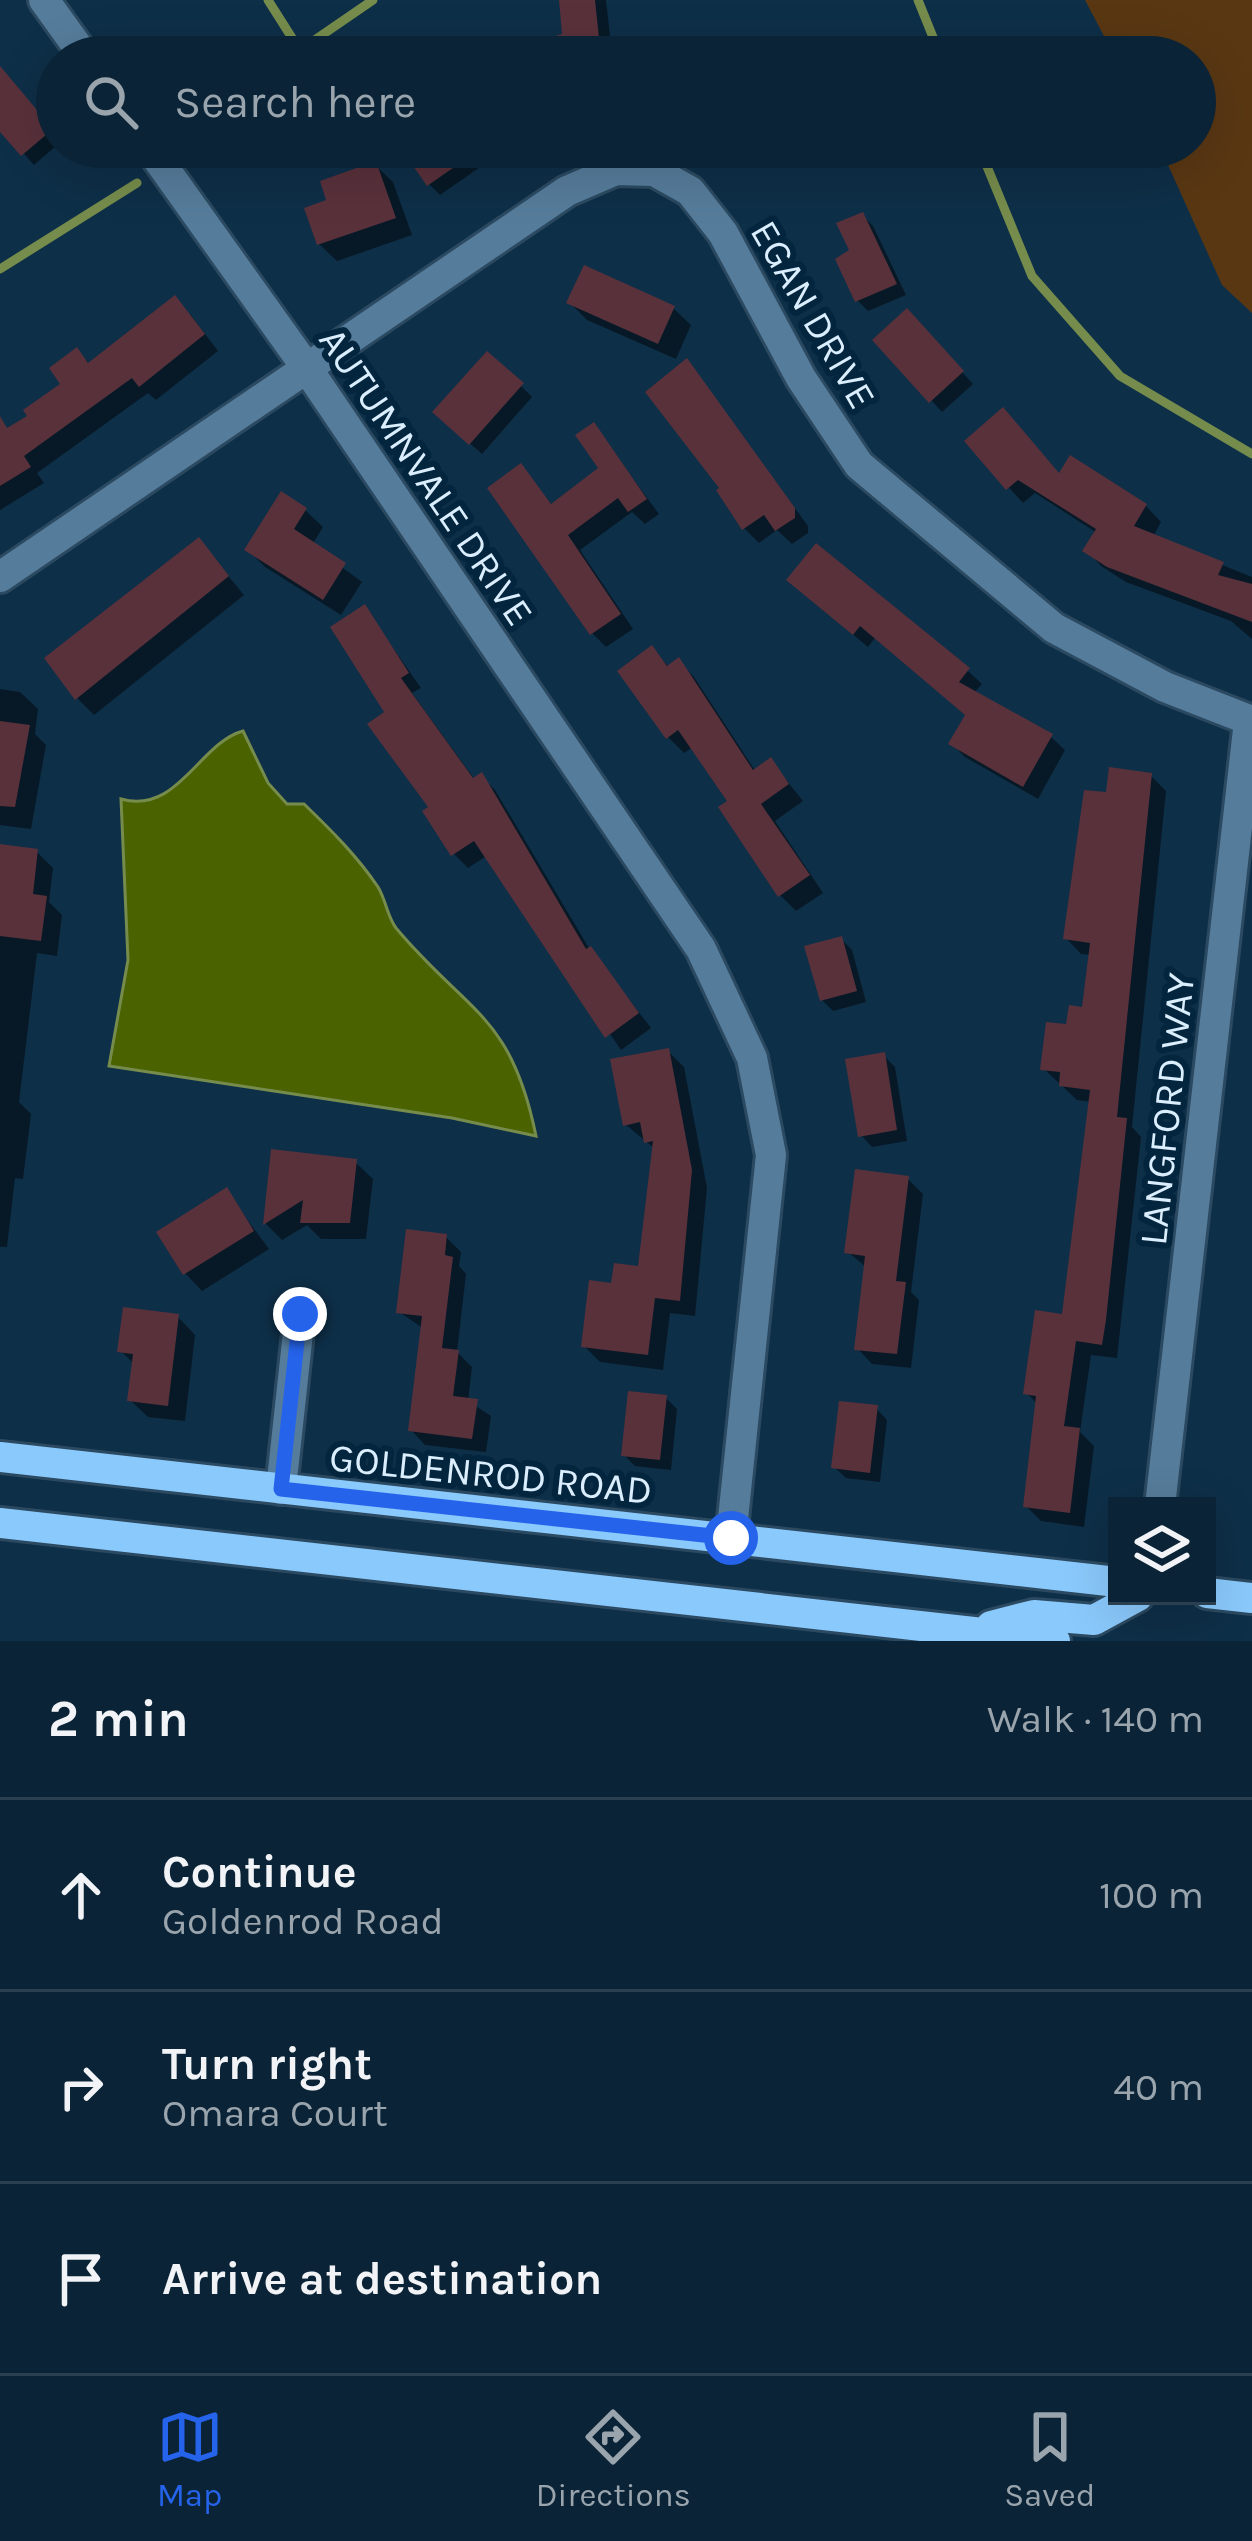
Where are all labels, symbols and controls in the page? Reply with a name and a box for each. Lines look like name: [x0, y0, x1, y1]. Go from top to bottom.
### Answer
search box: [36, 36, 1216, 168]
icon: search: [78, 69, 144, 135]
text: Search here: [174, 76, 416, 128]
street label: EGAN DRIVE: [741, 212, 885, 417]
street label: AUTUMNVALE DRIVE: [309, 319, 543, 634]
street label: LANGFORD WAY: [1130, 970, 1204, 1247]
route end: [273, 1287, 327, 1341]
street label: GOLDENROD ROAD: [327, 1434, 654, 1514]
map controls: [1108, 1497, 1216, 1605]
button: layers: [1108, 1497, 1216, 1605]
route start: [704, 1511, 758, 1565]
text: 2 min: [48, 1689, 189, 1749]
text: Walk · 140 m: [987, 1696, 1204, 1742]
text: Continue: [162, 1846, 357, 1898]
icon: ahead: [48, 1862, 114, 1928]
text: 100 m: [1099, 1872, 1204, 1918]
text: Goldenrod Road: [162, 1898, 444, 1944]
text: Turn right: [162, 2038, 372, 2090]
icon: right: [48, 2054, 114, 2120]
text: 40 m: [1113, 2064, 1204, 2110]
text: Omara Court: [162, 2090, 388, 2136]
icon: arrive: [48, 2246, 114, 2312]
text: Arrive at destination: [162, 2253, 602, 2305]
tab: Map: [157, 2404, 223, 2514]
tab: Directions: [536, 2404, 691, 2514]
tab: Saved: [1004, 2404, 1095, 2514]

